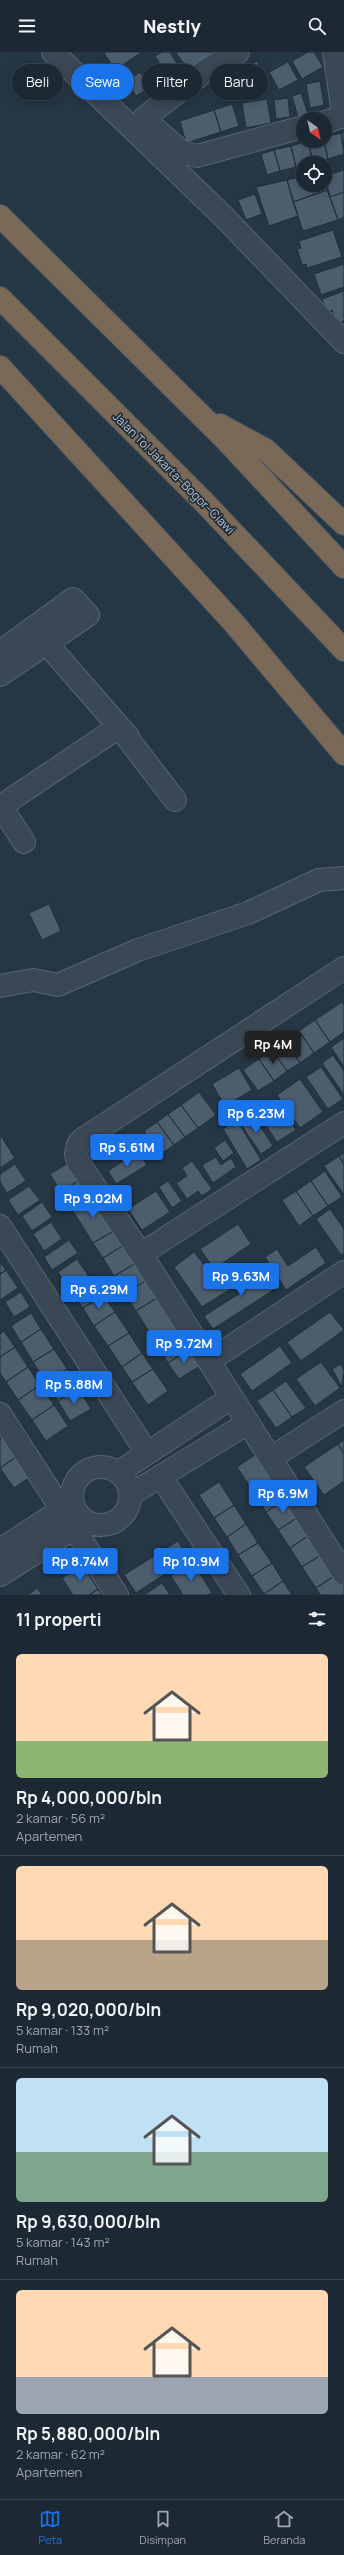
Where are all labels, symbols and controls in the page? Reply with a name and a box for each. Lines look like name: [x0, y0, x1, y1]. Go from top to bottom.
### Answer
text: Nestly: [143, 14, 201, 38]
icon: menu: [16, 15, 38, 37]
icon: search: [306, 15, 328, 37]
chip: Beli: [12, 64, 63, 100]
chip: Sewa: [71, 64, 134, 100]
chip: Filter: [142, 64, 202, 100]
chip: Baru: [210, 64, 268, 100]
north arrow: [296, 112, 332, 148]
map controls: [296, 112, 332, 192]
button: locate: [296, 156, 332, 192]
street label: Jalan Tol Jakarta–Bogor–Ciawi: [109, 408, 239, 538]
pin: Rp 4M: [245, 1031, 301, 1065]
text: Rp 4M: [254, 1035, 292, 1053]
pin: Rp 6.23M: [215, 1100, 297, 1134]
text: Rp 6.23M: [227, 1104, 285, 1122]
pin: Rp 5.61M: [86, 1134, 168, 1168]
text: Rp 5.61M: [99, 1138, 155, 1156]
pin: Rp 9.02M: [52, 1185, 134, 1219]
text: Rp 9.02M: [64, 1189, 122, 1207]
pin: Rp 9.63M: [200, 1263, 282, 1297]
text: Rp 9.63M: [212, 1267, 270, 1285]
pin: Rp 6.29M: [58, 1276, 140, 1310]
text: Rp 6.29M: [70, 1280, 128, 1298]
pin: Rp 9.72M: [143, 1330, 225, 1364]
text: Rp 9.72M: [156, 1334, 212, 1352]
pin: Rp 5.88M: [33, 1371, 115, 1405]
text: Rp 5.88M: [45, 1375, 103, 1393]
pin: Rp 6.9M: [246, 1480, 320, 1514]
text: Rp 6.9M: [258, 1484, 308, 1502]
pin: Rp 8.74M: [39, 1548, 121, 1582]
pin: Rp 10.9M: [150, 1548, 232, 1582]
text: Rp 8.74M: [52, 1552, 108, 1570]
text: Rp 10.9M: [163, 1552, 219, 1570]
text: 11 properti: [16, 1608, 102, 1631]
icon: filters: [306, 1608, 328, 1630]
icon: home: [136, 1680, 208, 1752]
text: Rp 4,000,000/bln: [16, 1786, 162, 1809]
text: 2 kamar · 56 m²: [16, 1809, 105, 1827]
text: Apartemen: [16, 1827, 82, 1845]
icon: home: [136, 1892, 208, 1964]
text: Rp 9,020,000/bln: [16, 1998, 161, 2021]
text: 5 kamar · 133 m²: [16, 2021, 109, 2039]
text: Rumah: [16, 2039, 58, 2057]
icon: home: [136, 2104, 208, 2176]
text: Rp 9,630,000/bln: [16, 2210, 160, 2233]
text: 5 kamar · 143 m²: [16, 2233, 110, 2251]
text: Rumah: [16, 2251, 58, 2269]
icon: home: [136, 2316, 208, 2388]
text: Rp 5,880,000/bln: [16, 2422, 160, 2445]
text: 2 kamar · 62 m²: [16, 2445, 105, 2463]
text: Apartemen: [16, 2463, 82, 2481]
tab: Peta: [39, 2508, 62, 2547]
tab: Disimpan: [139, 2508, 186, 2547]
tab: Beranda: [263, 2508, 305, 2547]

